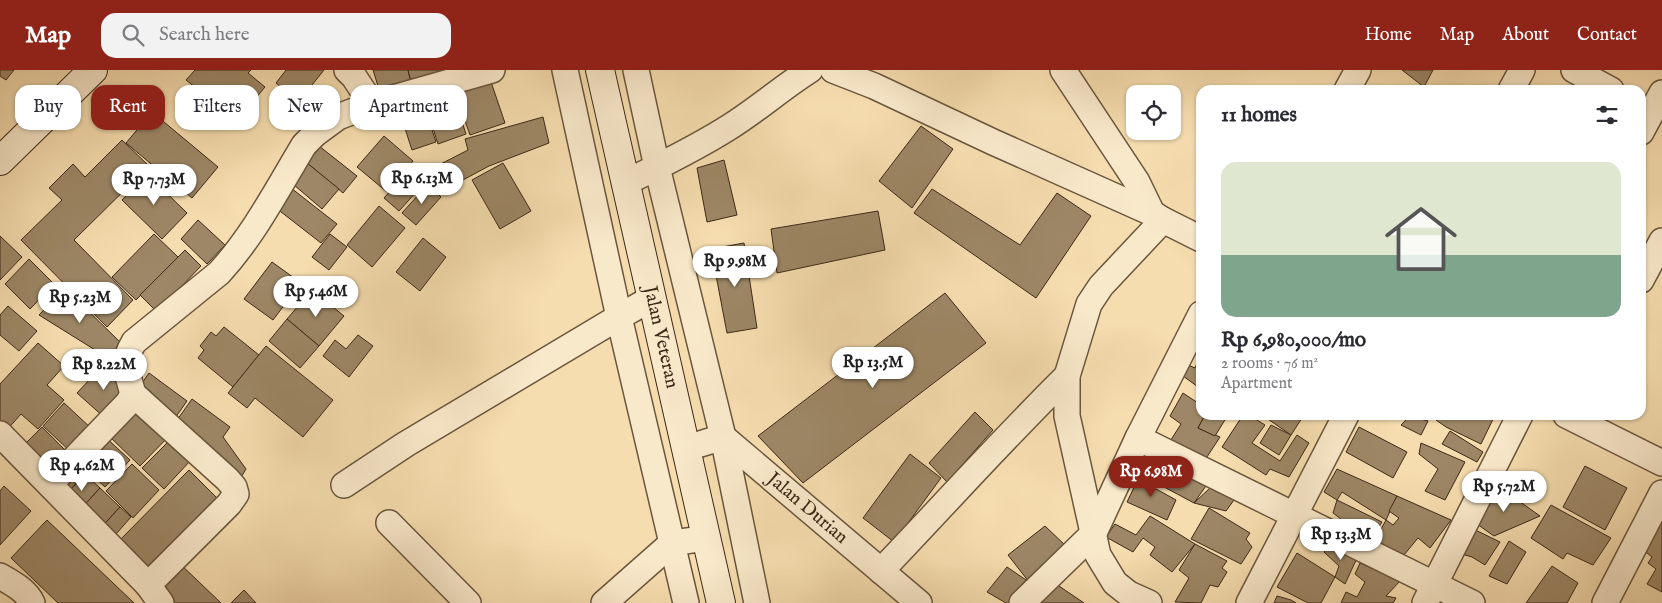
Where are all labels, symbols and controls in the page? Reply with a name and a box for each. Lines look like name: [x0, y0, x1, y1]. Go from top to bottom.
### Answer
search box: [101, 13, 451, 58]
text: Map: [25, 20, 71, 51]
icon: search: [119, 21, 147, 49]
text: Search here: [159, 23, 250, 47]
text: Home: [1365, 24, 1412, 47]
text: Map: [1440, 24, 1474, 47]
text: About: [1502, 24, 1549, 47]
text: Contact: [1577, 24, 1637, 47]
chip: Buy: [15, 85, 81, 130]
chip: Rent: [91, 85, 165, 130]
chip: Filters: [175, 85, 259, 130]
chip: New: [269, 85, 340, 130]
chip: Apartment: [350, 85, 467, 130]
map controls: [1126, 85, 1181, 140]
button: locate: [1126, 85, 1181, 140]
icon: filters: [1593, 101, 1621, 129]
text: 11 homes: [1221, 102, 1297, 129]
pin: Rp 6.13M: [370, 162, 474, 205]
pin: Rp 7.73M: [102, 164, 206, 206]
text: Rp 6.13M: [391, 169, 453, 189]
text: Rp 7.73M: [123, 170, 185, 190]
icon: home: [1376, 194, 1466, 284]
pin: Rp 9.98M: [683, 246, 787, 288]
text: Rp 9.98M: [704, 252, 766, 272]
pin: Rp 5.46M: [264, 276, 368, 318]
pin: Rp 5.23M: [28, 282, 132, 324]
text: Rp 5.46M: [284, 282, 348, 302]
street label: Jalan Veteran: [637, 282, 684, 391]
text: Rp 5.23M: [49, 288, 111, 308]
text: Rp 6,980,000/mo: [1221, 327, 1366, 354]
pin: Rp 13.5M: [821, 346, 925, 389]
pin: Rp 8.22M: [52, 348, 156, 391]
text: Rp 13.5M: [843, 353, 903, 373]
text: 2 rooms · 76 m²: [1221, 354, 1318, 374]
text: Rp 8.22M: [72, 355, 136, 375]
text: Apartment: [1221, 374, 1292, 394]
pin: Rp 4.62M: [30, 450, 134, 492]
text: Rp 4.62M: [49, 456, 115, 476]
pin: Rp 6.98M: [1099, 456, 1203, 498]
text: Rp 6.98M: [1120, 462, 1182, 482]
street label: Jalan Durian: [760, 466, 853, 549]
pin: Rp 5.72M: [1452, 470, 1556, 513]
text: Rp 5.72M: [1473, 477, 1535, 497]
pin: Rp 13.3M: [1289, 518, 1393, 561]
text: Rp 13.3M: [1311, 525, 1371, 545]

